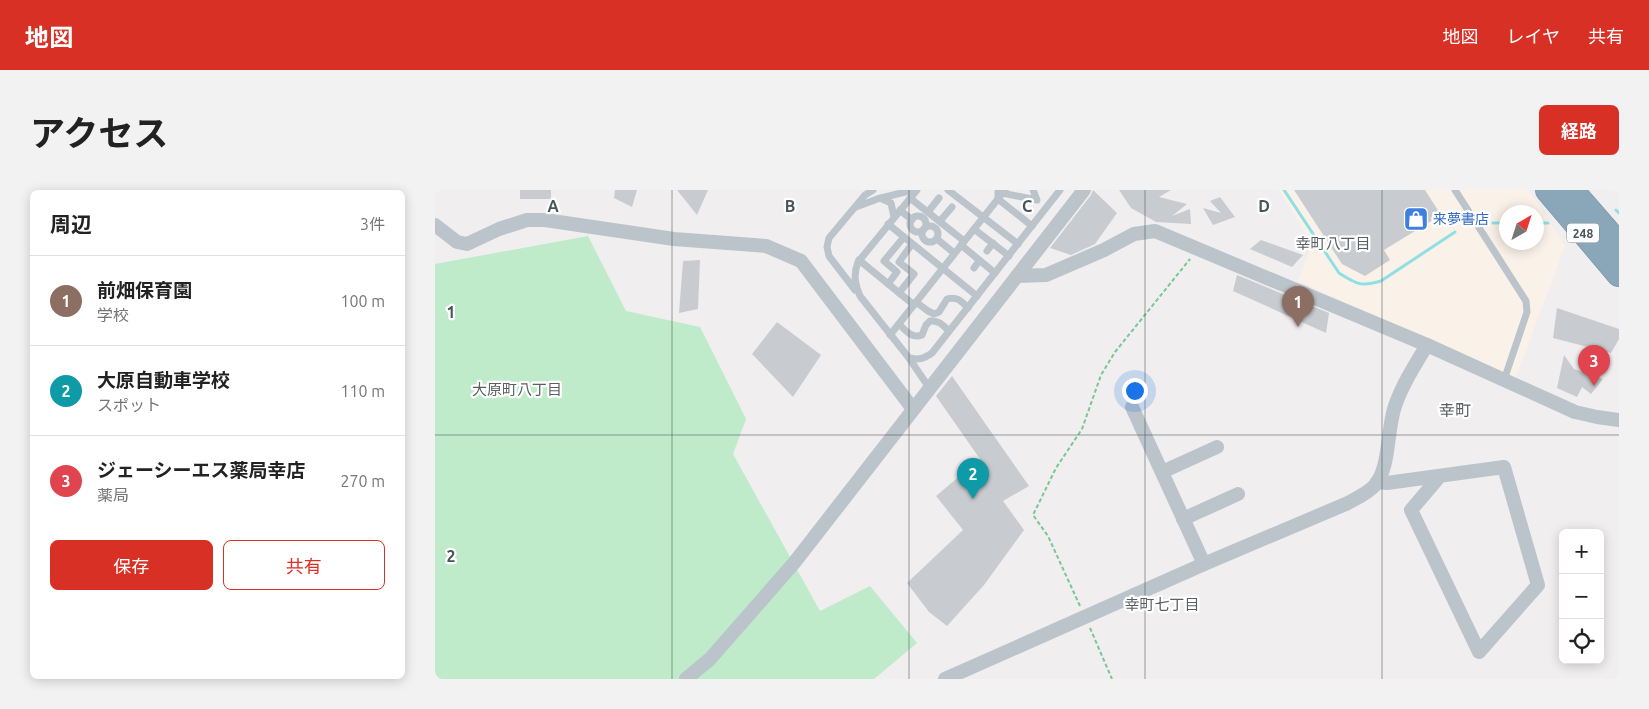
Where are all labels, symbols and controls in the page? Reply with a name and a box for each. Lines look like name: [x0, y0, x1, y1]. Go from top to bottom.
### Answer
text: 地図: [25, 24, 73, 51]
text: 地図: [1443, 26, 1479, 46]
text: レイヤ: [1507, 26, 1560, 46]
text: 共有: [1588, 26, 1624, 46]
button: 経路: [1539, 105, 1619, 155]
text: アクセス: [30, 113, 168, 153]
text: A: [547, 197, 559, 215]
text: B: [785, 197, 795, 215]
text: C: [1022, 197, 1032, 215]
text: D: [1258, 197, 1270, 215]
north arrow: [1499, 205, 1544, 250]
shop icon: 来夢書店: [1403, 206, 1429, 232]
place label: 来夢書店: [1433, 211, 1489, 227]
text: 周辺: [50, 212, 92, 236]
text: 3件: [360, 215, 385, 233]
road number: 248: [1567, 224, 1599, 242]
district label: 幸町八丁目: [1295, 235, 1371, 252]
text: 前畑保育園: [97, 279, 192, 301]
pin: 1: [1282, 286, 1314, 327]
text: 1: [61, 292, 71, 310]
text: 100 m: [340, 292, 385, 310]
text: 1: [446, 303, 456, 321]
text: 学校: [97, 306, 129, 324]
pin: 3: [1578, 345, 1610, 386]
text: 大原自動車学校: [97, 369, 230, 391]
your location: [1122, 378, 1148, 404]
district label: 大原町八丁目: [472, 381, 562, 398]
text: 2: [61, 382, 71, 400]
text: 110 m: [340, 382, 385, 400]
text: スポット: [97, 396, 161, 414]
district label: 幸町: [1439, 401, 1471, 419]
pin: 2: [957, 458, 989, 499]
text: ジェーシーエス薬局幸店: [97, 459, 306, 481]
text: 3: [61, 472, 71, 490]
text: 270 m: [340, 472, 385, 490]
text: 薬局: [97, 486, 129, 504]
map controls: [1559, 529, 1604, 664]
button: +: [1559, 529, 1604, 574]
button: 保存: [50, 540, 213, 590]
button: 共有: [223, 540, 385, 590]
text: 2: [446, 547, 456, 565]
button: −: [1559, 574, 1604, 619]
district label: 幸町七丁目: [1124, 596, 1200, 613]
button: locate: [1559, 619, 1604, 664]

